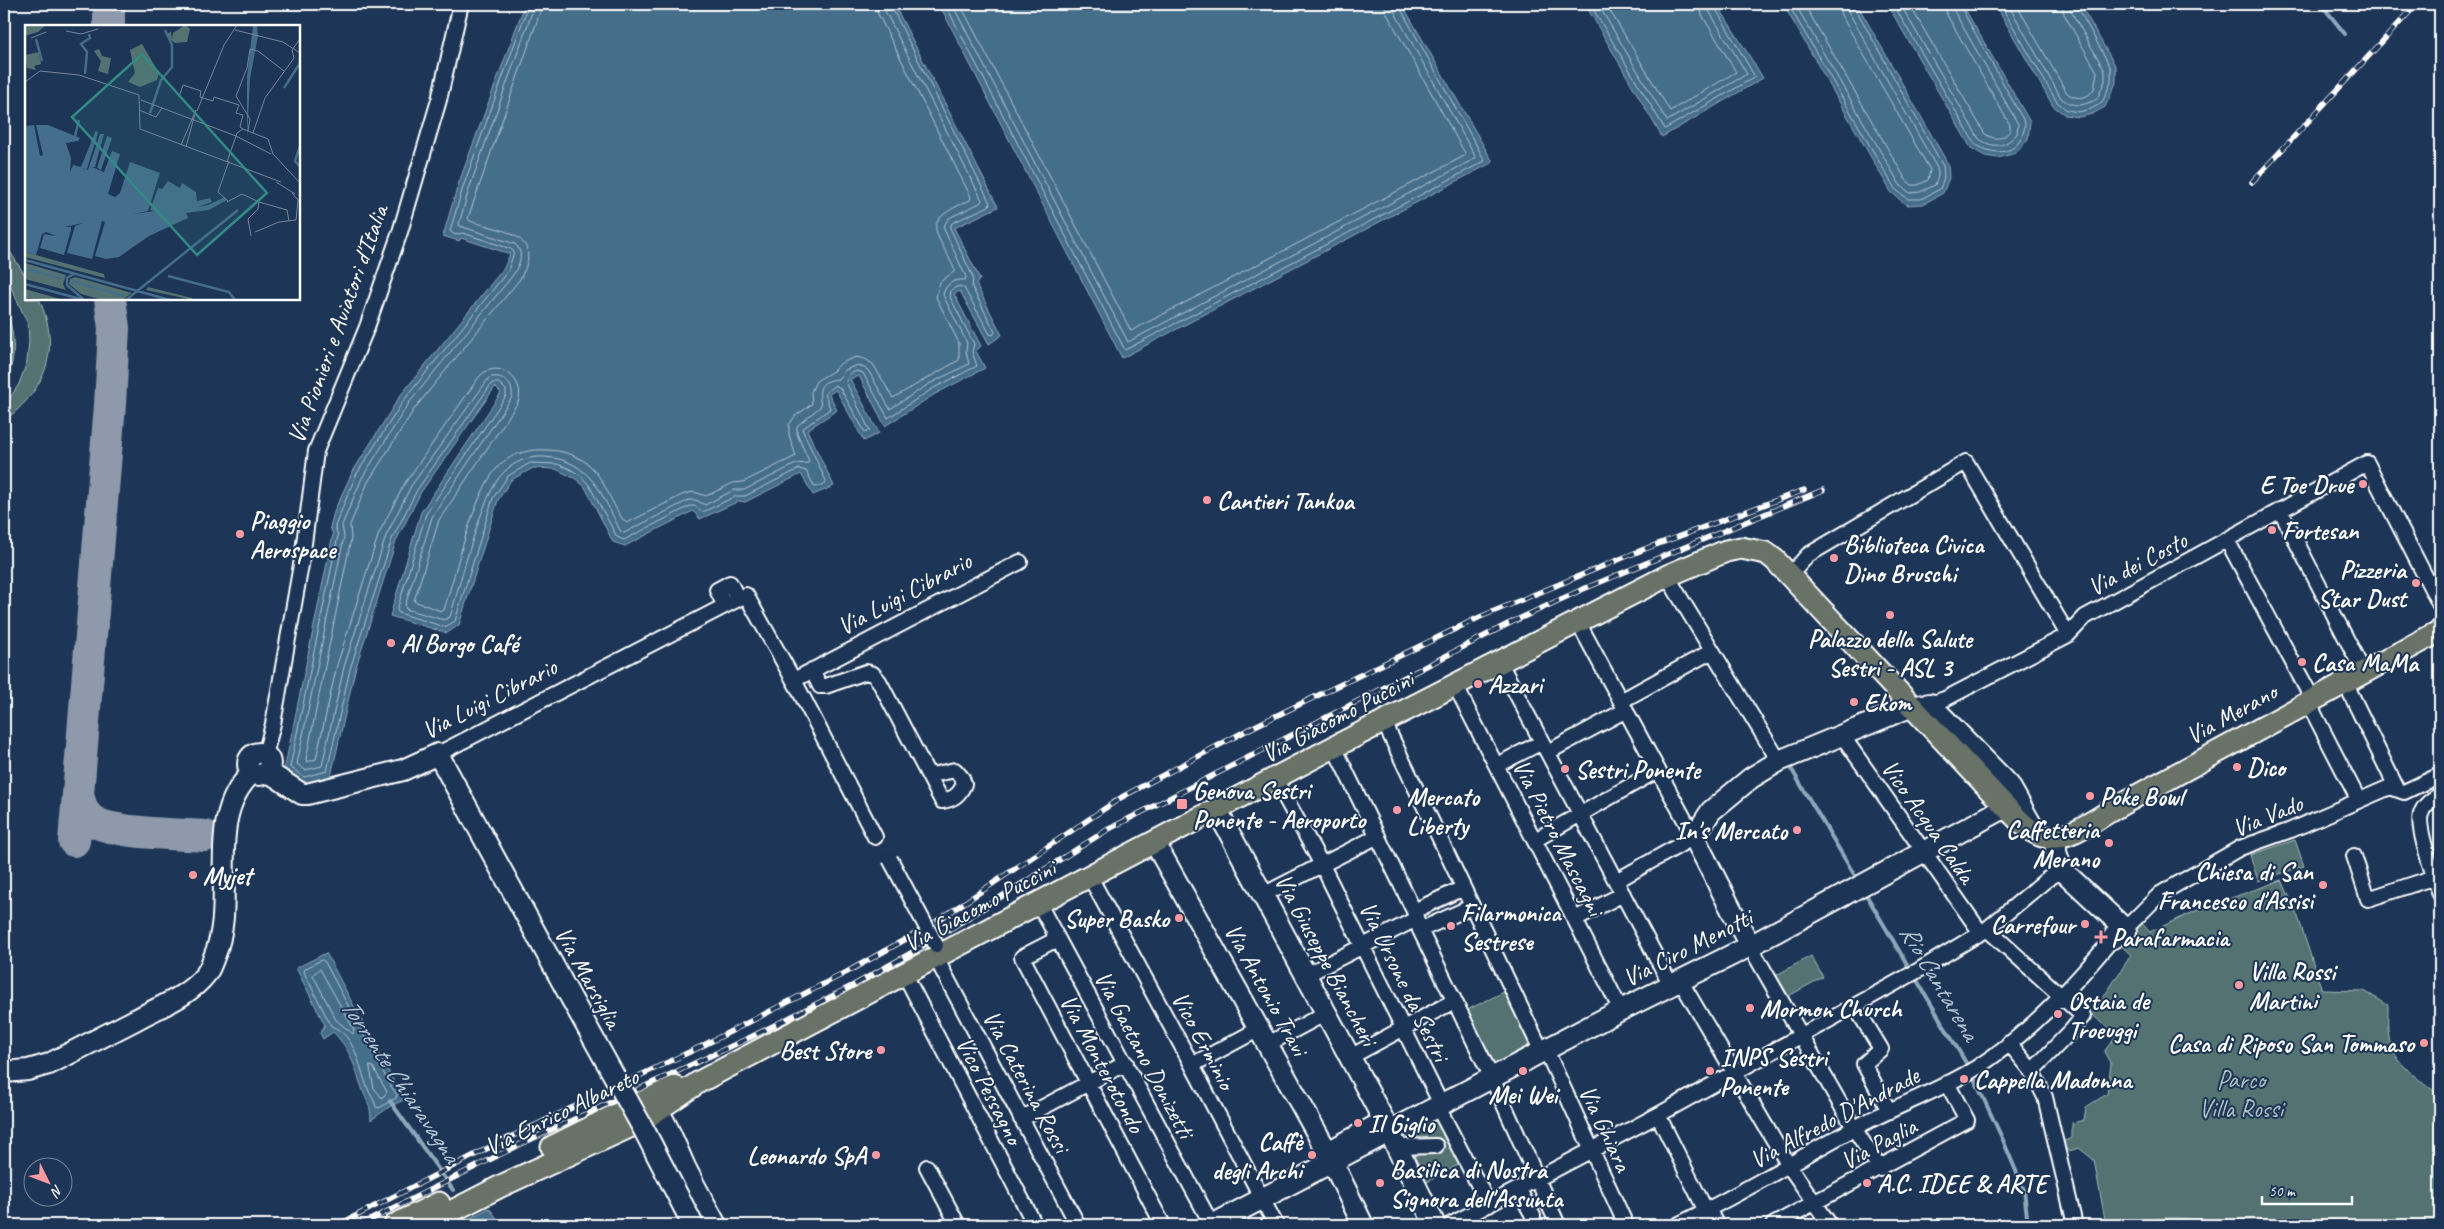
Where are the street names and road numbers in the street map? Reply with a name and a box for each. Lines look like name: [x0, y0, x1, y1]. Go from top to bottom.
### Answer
street label: Via Pionieri e Aviatori d'Italia: [280, 198, 397, 448]
street label: Via dei Costo: [2082, 524, 2194, 603]
street label: Via Luigi Cibrario: [832, 545, 978, 643]
street label: Via Luigi Cibrario: [417, 651, 563, 747]
street label: Via Giacomo Puccini: [1256, 662, 1422, 770]
street label: Via Merano: [2180, 674, 2285, 752]
street label: Via Pietro Mascagni: [1505, 754, 1613, 924]
street label: Vico Acqua Calda: [1874, 754, 1984, 892]
street label: Via Vado: [2227, 787, 2308, 844]
street label: Via Giacomo Puccini: [898, 851, 1064, 959]
street label: Via Giuseppe Biancheri: [1267, 868, 1386, 1054]
street label: Via Ursone da Sestri: [1352, 896, 1458, 1070]
street label: Via Ciro Menotti: [1617, 900, 1761, 994]
street label: Via Antonio Travi: [1217, 918, 1317, 1064]
street label: Via Marsiglia: [547, 921, 630, 1036]
street label: Via Gaetano Donizetti: [1087, 965, 1203, 1147]
street label: Vico Erminio: [1164, 986, 1244, 1098]
street label: Via Monterotondo: [1052, 989, 1153, 1139]
street label: Via Caterina Rossi: [975, 1005, 1079, 1161]
street label: Vico Pessagno: [948, 1031, 1031, 1153]
street label: Via Alfredo D'Andrade: [1744, 1059, 1926, 1176]
street label: Via Enrico Albareto: [479, 1060, 645, 1163]
street label: Via Ghiara: [1571, 1080, 1640, 1179]
street label: Via Paglia: [1835, 1110, 1924, 1177]

